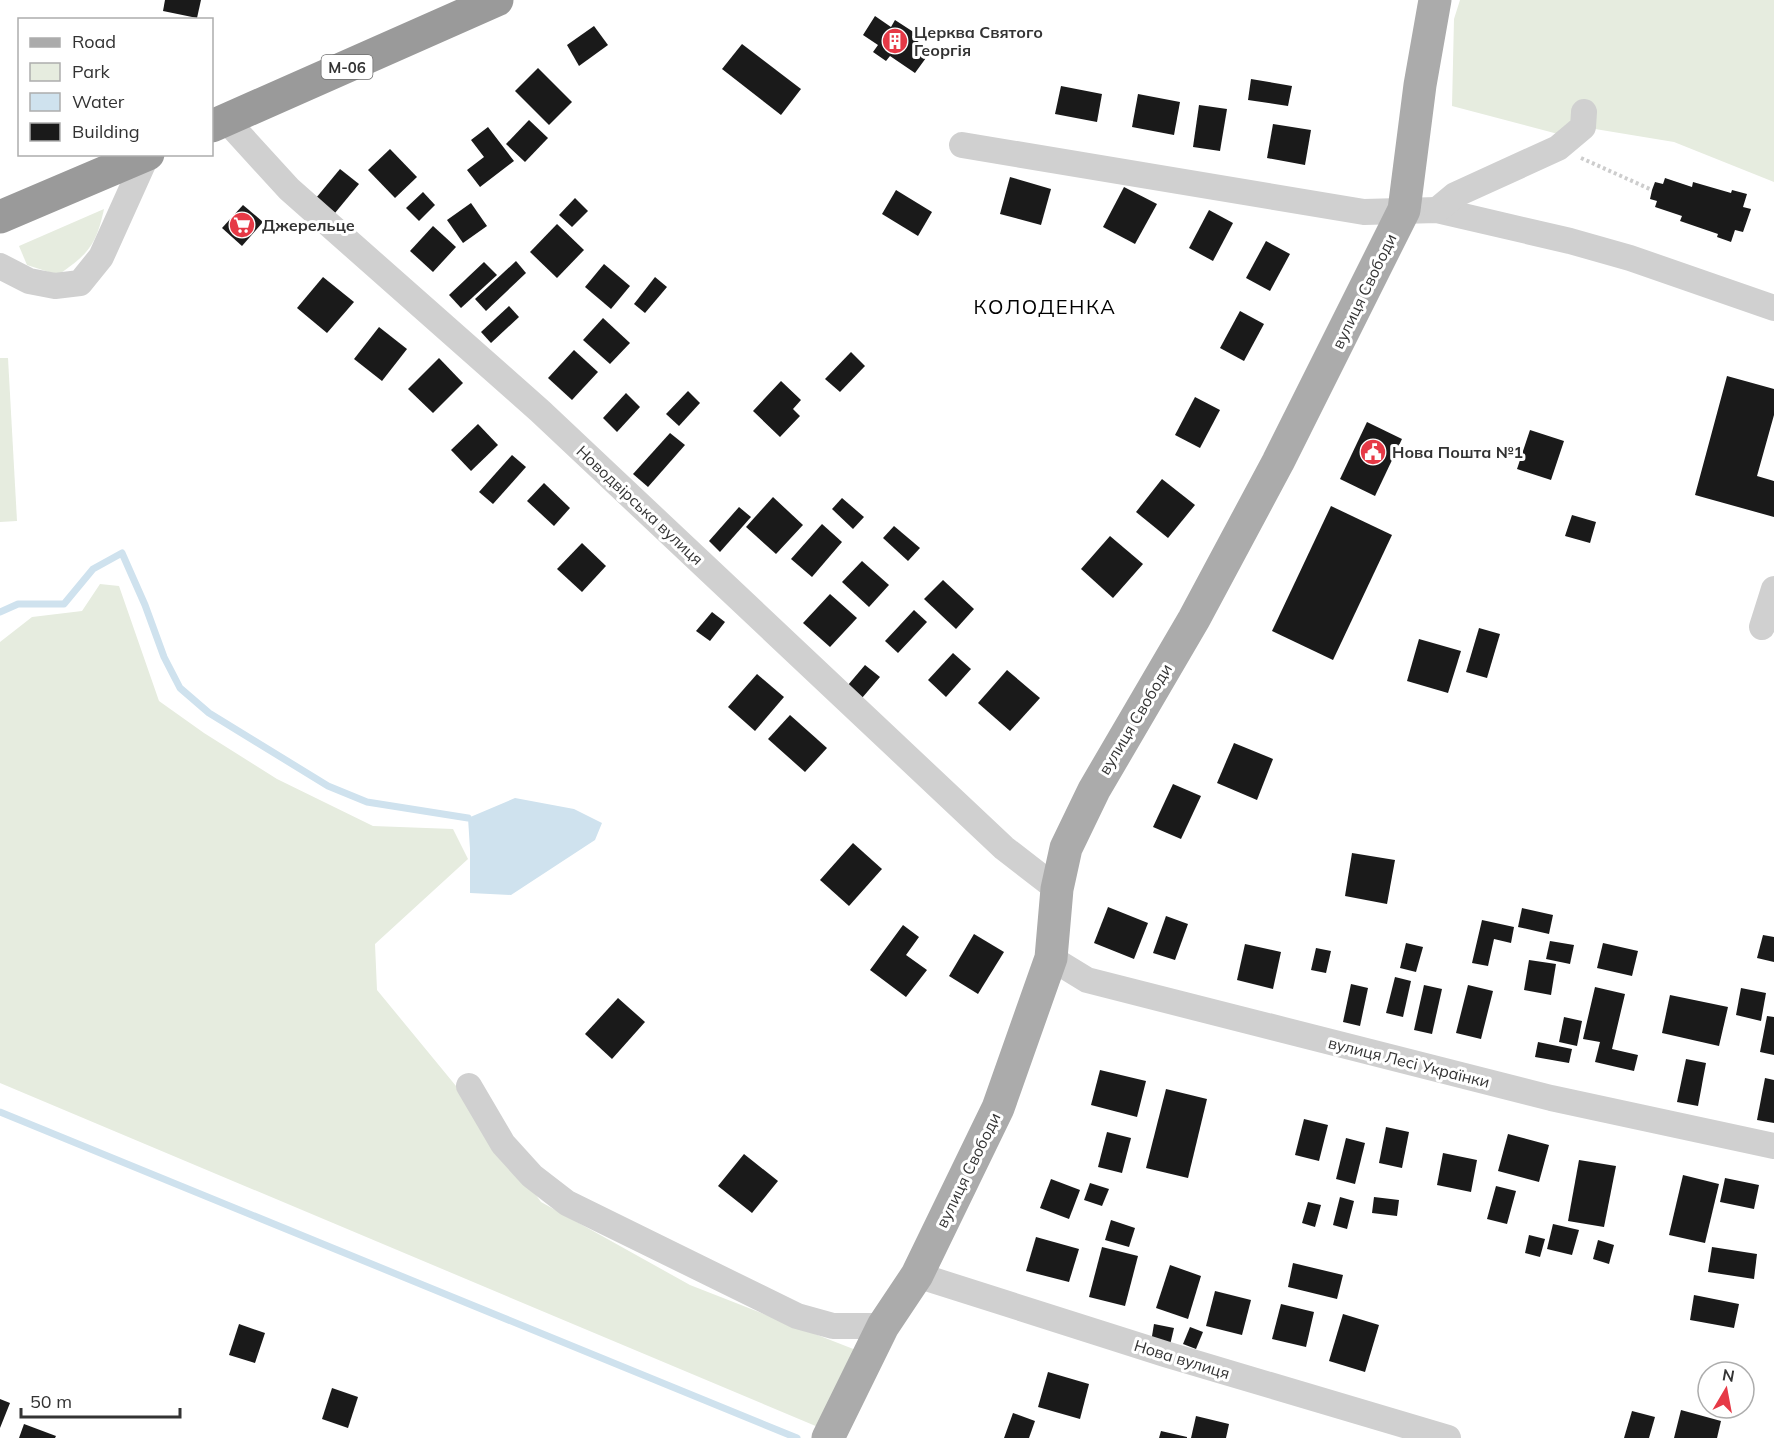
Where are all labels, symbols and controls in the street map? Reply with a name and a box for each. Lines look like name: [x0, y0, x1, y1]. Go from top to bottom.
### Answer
legend: [18, 18, 213, 156]
place label: Церква Святого Георгія: [914, 22, 1043, 60]
building icon: Церква Святого Георгія: [880, 26, 910, 56]
text: Road: [72, 30, 116, 53]
road number: М-06: [322, 55, 372, 79]
text: Park: [72, 60, 111, 83]
text: Water: [72, 90, 125, 113]
text: Building: [72, 120, 140, 143]
supermarket icon: Джерельце: [227, 210, 257, 240]
place label: Джерельце: [262, 215, 355, 235]
street label: вулиця Свободи: [1327, 230, 1401, 352]
district label: КОЛОДЕНКА: [974, 294, 1116, 319]
public building icon: Нова Пошта №1: [1358, 437, 1388, 467]
street label: Новодвірська вулиця: [572, 441, 708, 569]
place label: Нова Пошта №1: [1392, 442, 1523, 462]
street label: вулиця Свободи: [1094, 660, 1176, 778]
street label: вулиця Лесі Українки: [1326, 1032, 1492, 1092]
street label: вулиця Свободи: [931, 1109, 1005, 1231]
street label: Нова вулиця: [1132, 1335, 1232, 1383]
north arrow: [1696, 1360, 1756, 1420]
text: N: [1721, 1364, 1736, 1386]
scale bar: [21, 1381, 180, 1419]
text: 50 m: [30, 1390, 72, 1413]

